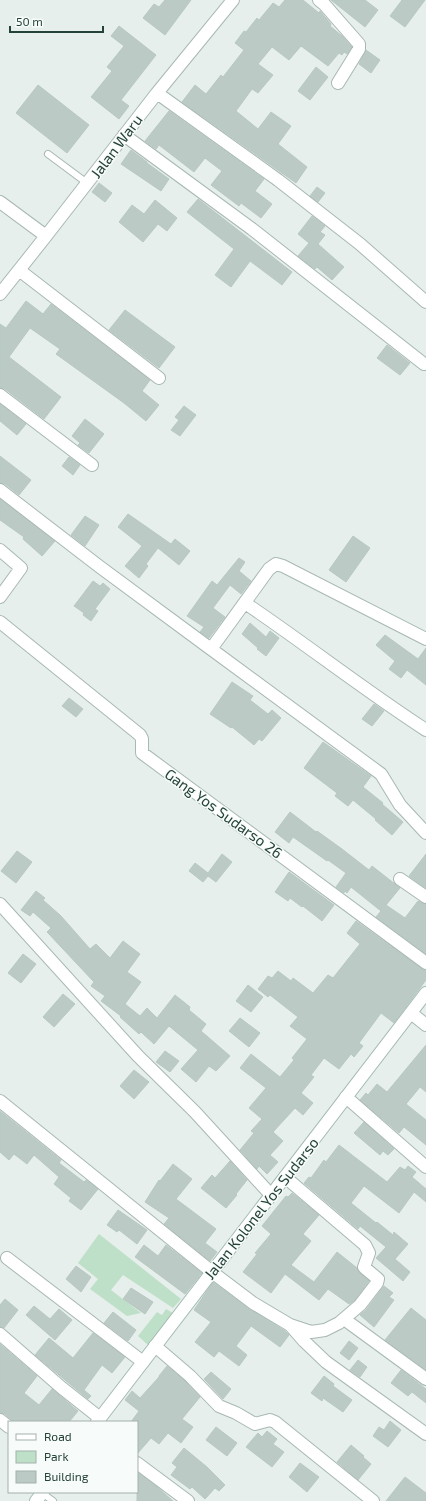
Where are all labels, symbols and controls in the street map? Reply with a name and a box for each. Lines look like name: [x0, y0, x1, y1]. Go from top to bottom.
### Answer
scale bar: [10, 8, 103, 34]
text: 50 m: [16, 14, 43, 28]
street label: Jalan Waru: [86, 111, 146, 181]
street label: Gang Yos Sudarso 26: [162, 764, 286, 862]
street label: Jalan Kolonel Yos Sudarso: [200, 1133, 322, 1283]
legend: [8, 1421, 138, 1493]
text: Road: [44, 1429, 72, 1443]
text: Park: [44, 1449, 69, 1463]
text: Building: [44, 1469, 89, 1483]

